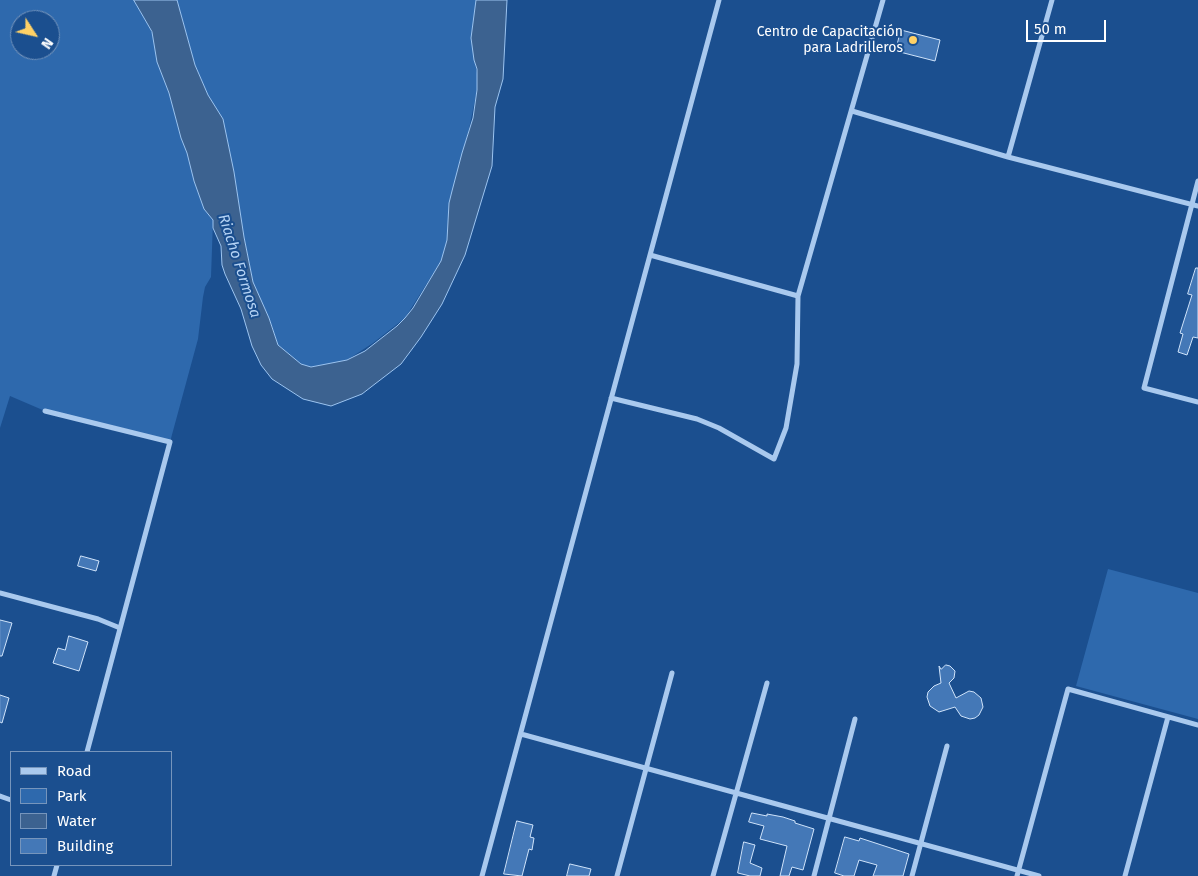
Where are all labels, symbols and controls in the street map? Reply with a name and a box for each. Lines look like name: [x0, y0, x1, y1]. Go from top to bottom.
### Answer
north arrow: [10, 10, 60, 60]
scale bar: [1028, 10, 1108, 42]
text: 50 m: [1034, 20, 1067, 38]
place label: Centro de Capacitación para Ladrilleros: [757, 24, 903, 56]
marker: Centro de Capacitación para Ladrilleros: [907, 34, 919, 46]
text: N: [37, 35, 57, 52]
water label: Riacho Formosa: [214, 212, 264, 320]
legend: [10, 751, 172, 866]
text: Road: [57, 762, 92, 780]
text: Park: [57, 787, 87, 805]
text: Water: [57, 812, 96, 830]
text: Building: [57, 837, 113, 855]

